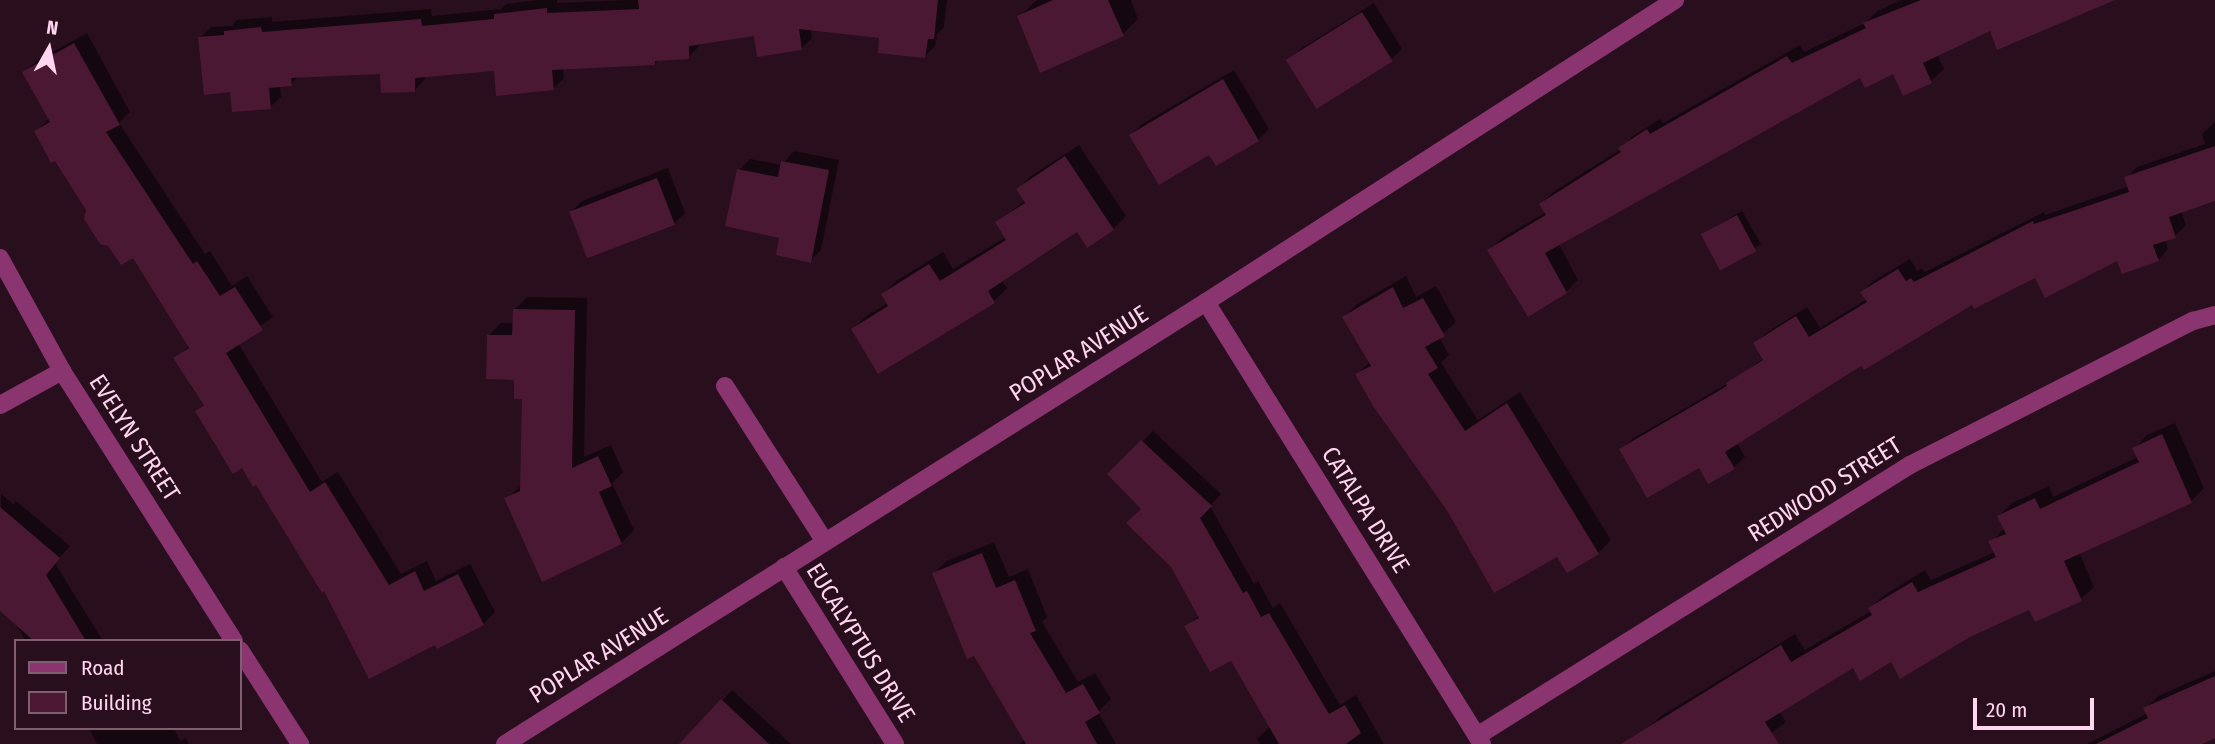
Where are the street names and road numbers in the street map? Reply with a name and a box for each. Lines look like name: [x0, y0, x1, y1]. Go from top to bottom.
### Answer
street label: POPLAR AVENUE: [1004, 300, 1154, 408]
street label: EVELYN STREET: [83, 370, 185, 506]
street label: REDWOOD STREET: [1743, 431, 1907, 549]
street label: CATALPA DRIVE: [1315, 442, 1415, 578]
street label: EUCALYPTUS DRIVE: [800, 558, 920, 728]
street label: POPLAR AVENUE: [524, 602, 674, 710]

